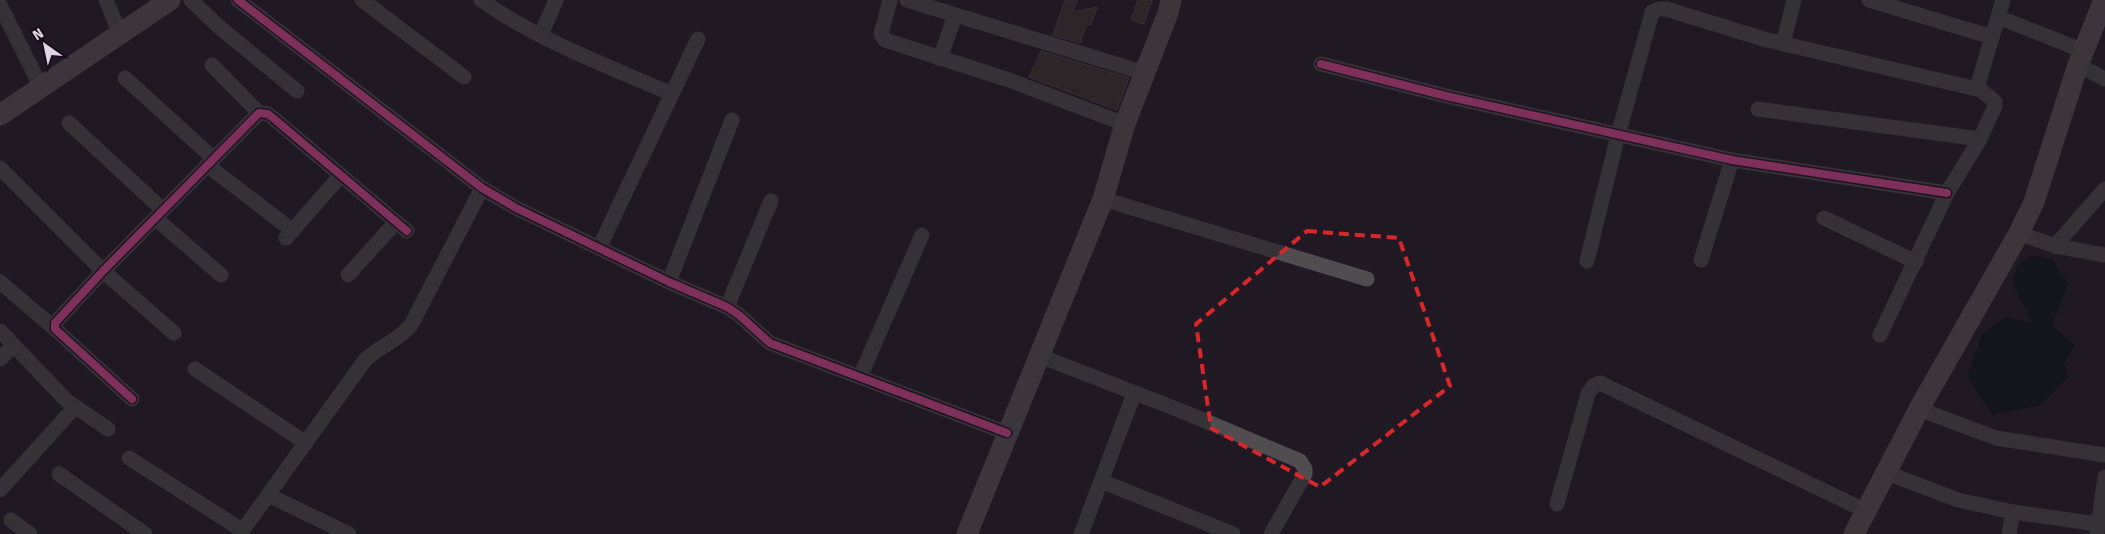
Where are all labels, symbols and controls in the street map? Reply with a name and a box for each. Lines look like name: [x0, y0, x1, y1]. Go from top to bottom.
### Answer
north arrow: [20, 20, 70, 70]
text: N: [30, 25, 47, 44]

